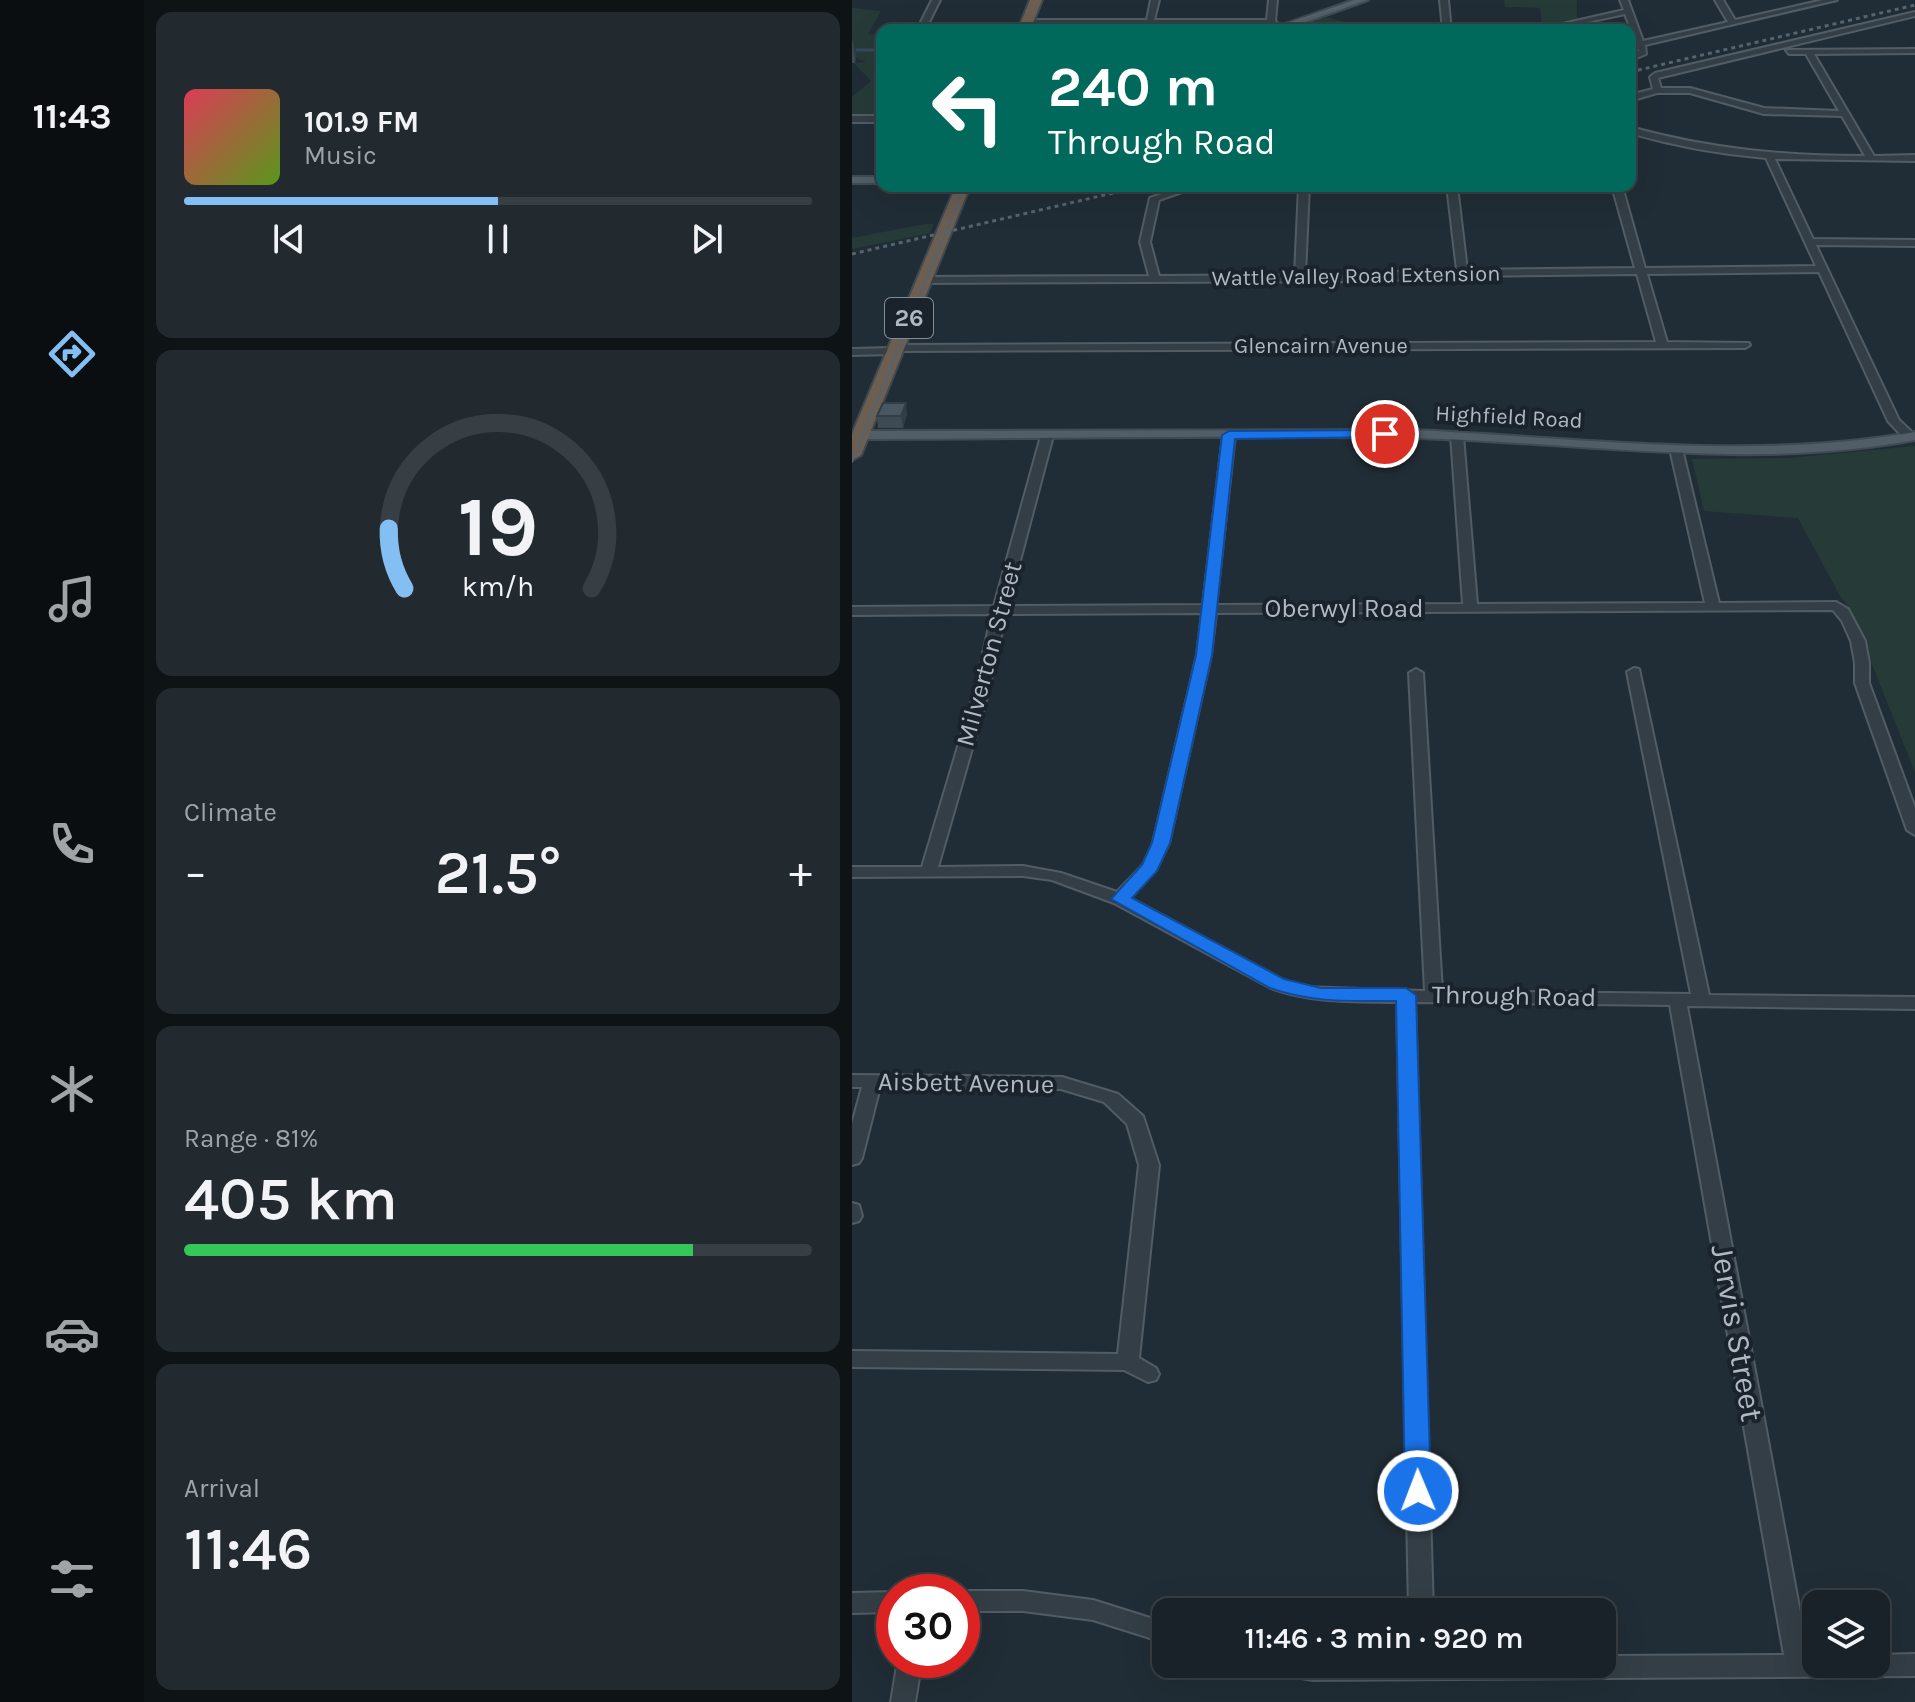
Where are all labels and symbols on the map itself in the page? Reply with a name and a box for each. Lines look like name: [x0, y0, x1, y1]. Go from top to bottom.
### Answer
street label: Wattle Valley Road Extension: [1211, 260, 1501, 292]
road number: 26: [885, 298, 933, 338]
street label: Glencairn Avenue: [1234, 333, 1408, 359]
pin: [1351, 400, 1419, 468]
street label: Highfield Road: [1435, 400, 1583, 434]
street label: Milverton Street: [949, 558, 1029, 750]
street label: Oberwyl Road: [1264, 593, 1424, 624]
street label: Through Road: [1432, 979, 1596, 1013]
street label: Aisbett Avenue: [878, 1066, 1054, 1100]
street label: Jervis Street: [1703, 1242, 1771, 1424]
position arrow: [1376, 1449, 1460, 1533]
speed limit sign: 30: [876, 1574, 980, 1678]

